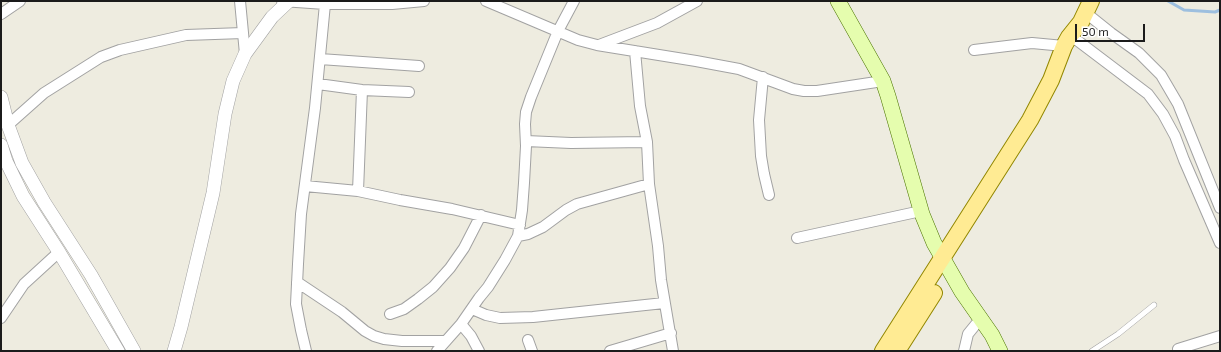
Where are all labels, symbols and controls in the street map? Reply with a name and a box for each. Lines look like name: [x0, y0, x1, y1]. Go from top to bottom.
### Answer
scale bar: [1077, 16, 1147, 42]
text: 50 m: [1082, 24, 1109, 38]

